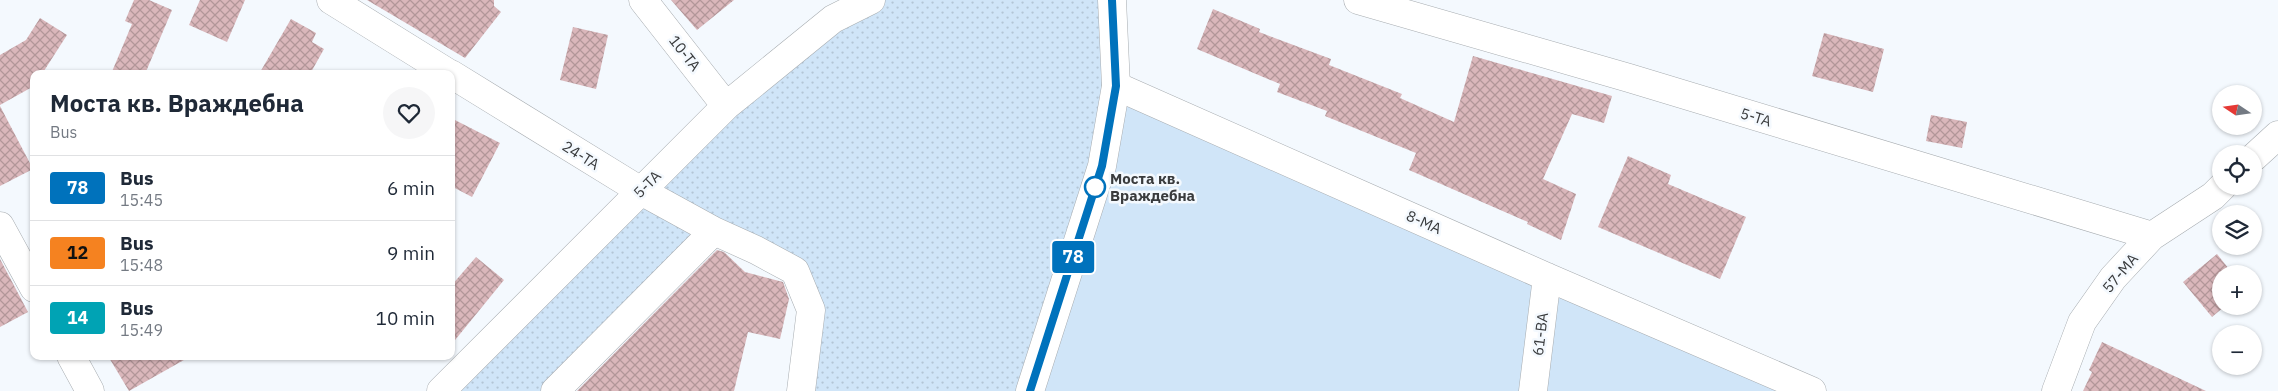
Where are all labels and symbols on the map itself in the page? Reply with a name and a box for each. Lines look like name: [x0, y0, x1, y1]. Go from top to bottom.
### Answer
street label: 10-ТА: [665, 31, 705, 75]
north arrow: [2212, 85, 2262, 135]
street label: 5-ТА: [1738, 103, 1774, 131]
street label: 24-ТА: [559, 136, 604, 174]
street label: 5-ТА: [629, 166, 665, 202]
place label: Моста кв. Враждебна: [1110, 169, 1196, 205]
marker: Моста кв. Враждебна: [1084, 176, 1106, 198]
street label: 8-МА: [1403, 206, 1445, 238]
line badge: 78: [1050, 241, 1096, 273]
street label: 57-МА: [2098, 249, 2142, 297]
street label: 61-ВА: [1528, 311, 1552, 357]

